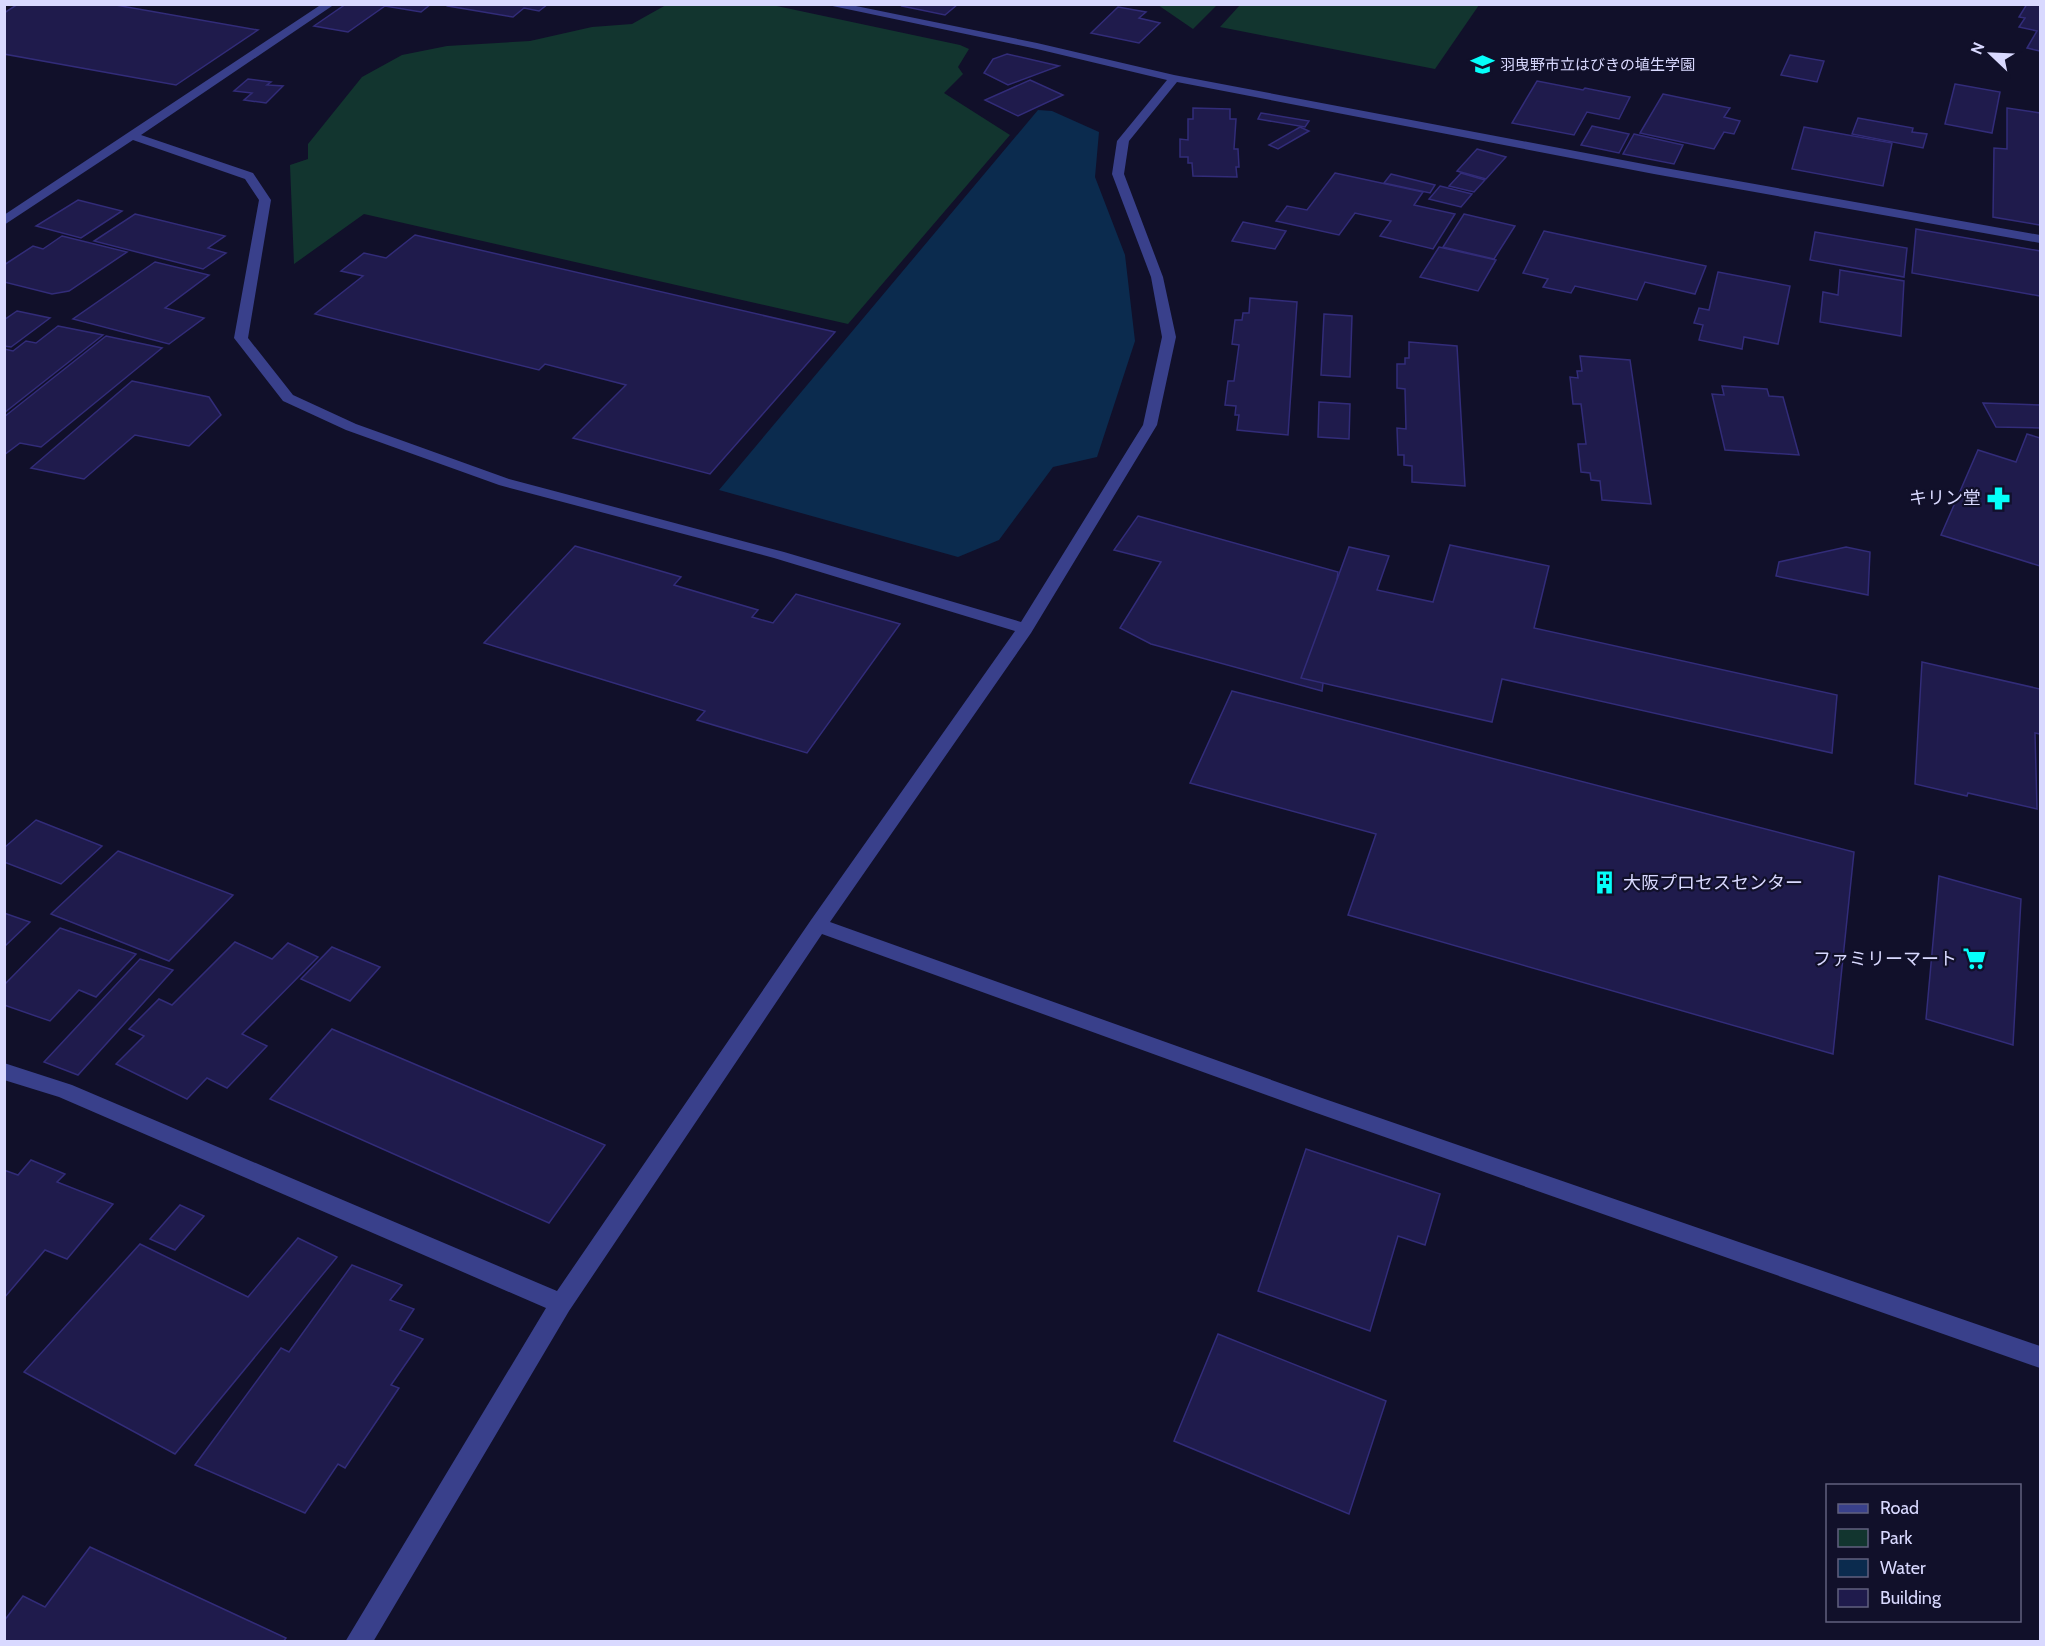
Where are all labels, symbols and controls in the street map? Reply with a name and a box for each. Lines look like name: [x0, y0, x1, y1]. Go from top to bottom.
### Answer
north arrow: [1961, 24, 2021, 84]
text: N: [1967, 39, 1989, 57]
school or university icon: 羽曳野市立はびきの埴生学園: [1469, 52, 1495, 78]
place label: 羽曳野市立はびきの埴生学園: [1500, 56, 1695, 74]
pharmacy icon: キリン堂: [1986, 485, 2012, 511]
place label: キリン堂: [1909, 487, 1981, 509]
building icon: 大阪プロセスセンター: [1592, 870, 1618, 896]
place label: 大阪プロセスセンター: [1623, 872, 1803, 894]
supermarket icon: ファミリーマート: [1962, 946, 1988, 972]
place label: ファミリーマート: [1813, 948, 1957, 970]
legend: [1826, 1484, 2021, 1622]
text: Road: [1880, 1497, 1919, 1519]
text: Park: [1880, 1527, 1913, 1549]
text: Water: [1880, 1557, 1926, 1579]
text: Building: [1880, 1587, 1942, 1609]

